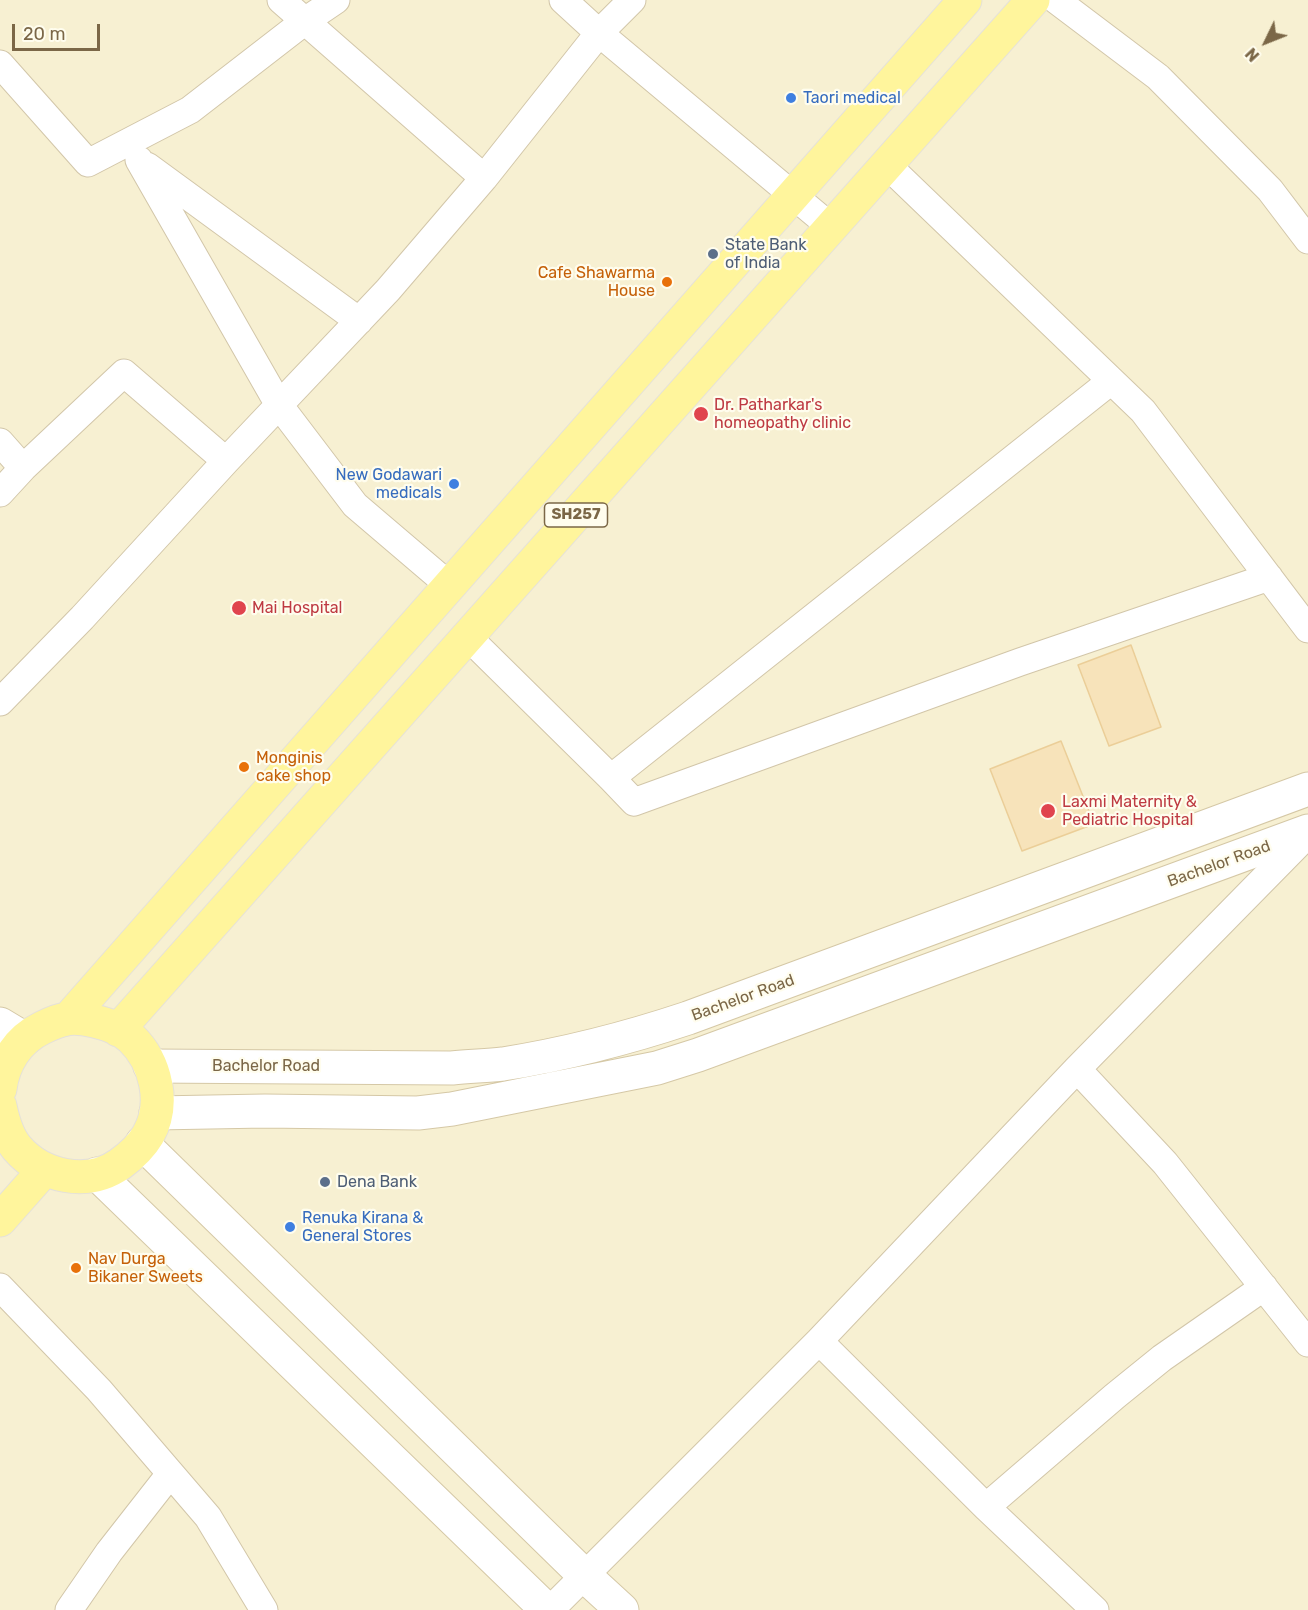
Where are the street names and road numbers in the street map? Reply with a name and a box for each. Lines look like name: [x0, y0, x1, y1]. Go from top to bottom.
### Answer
road number: SH257: [544, 503, 608, 527]
street label: Bachelor Road: [1165, 837, 1273, 891]
street label: Bachelor Road: [689, 971, 797, 1025]
street label: Bachelor Road: [212, 1056, 320, 1076]

